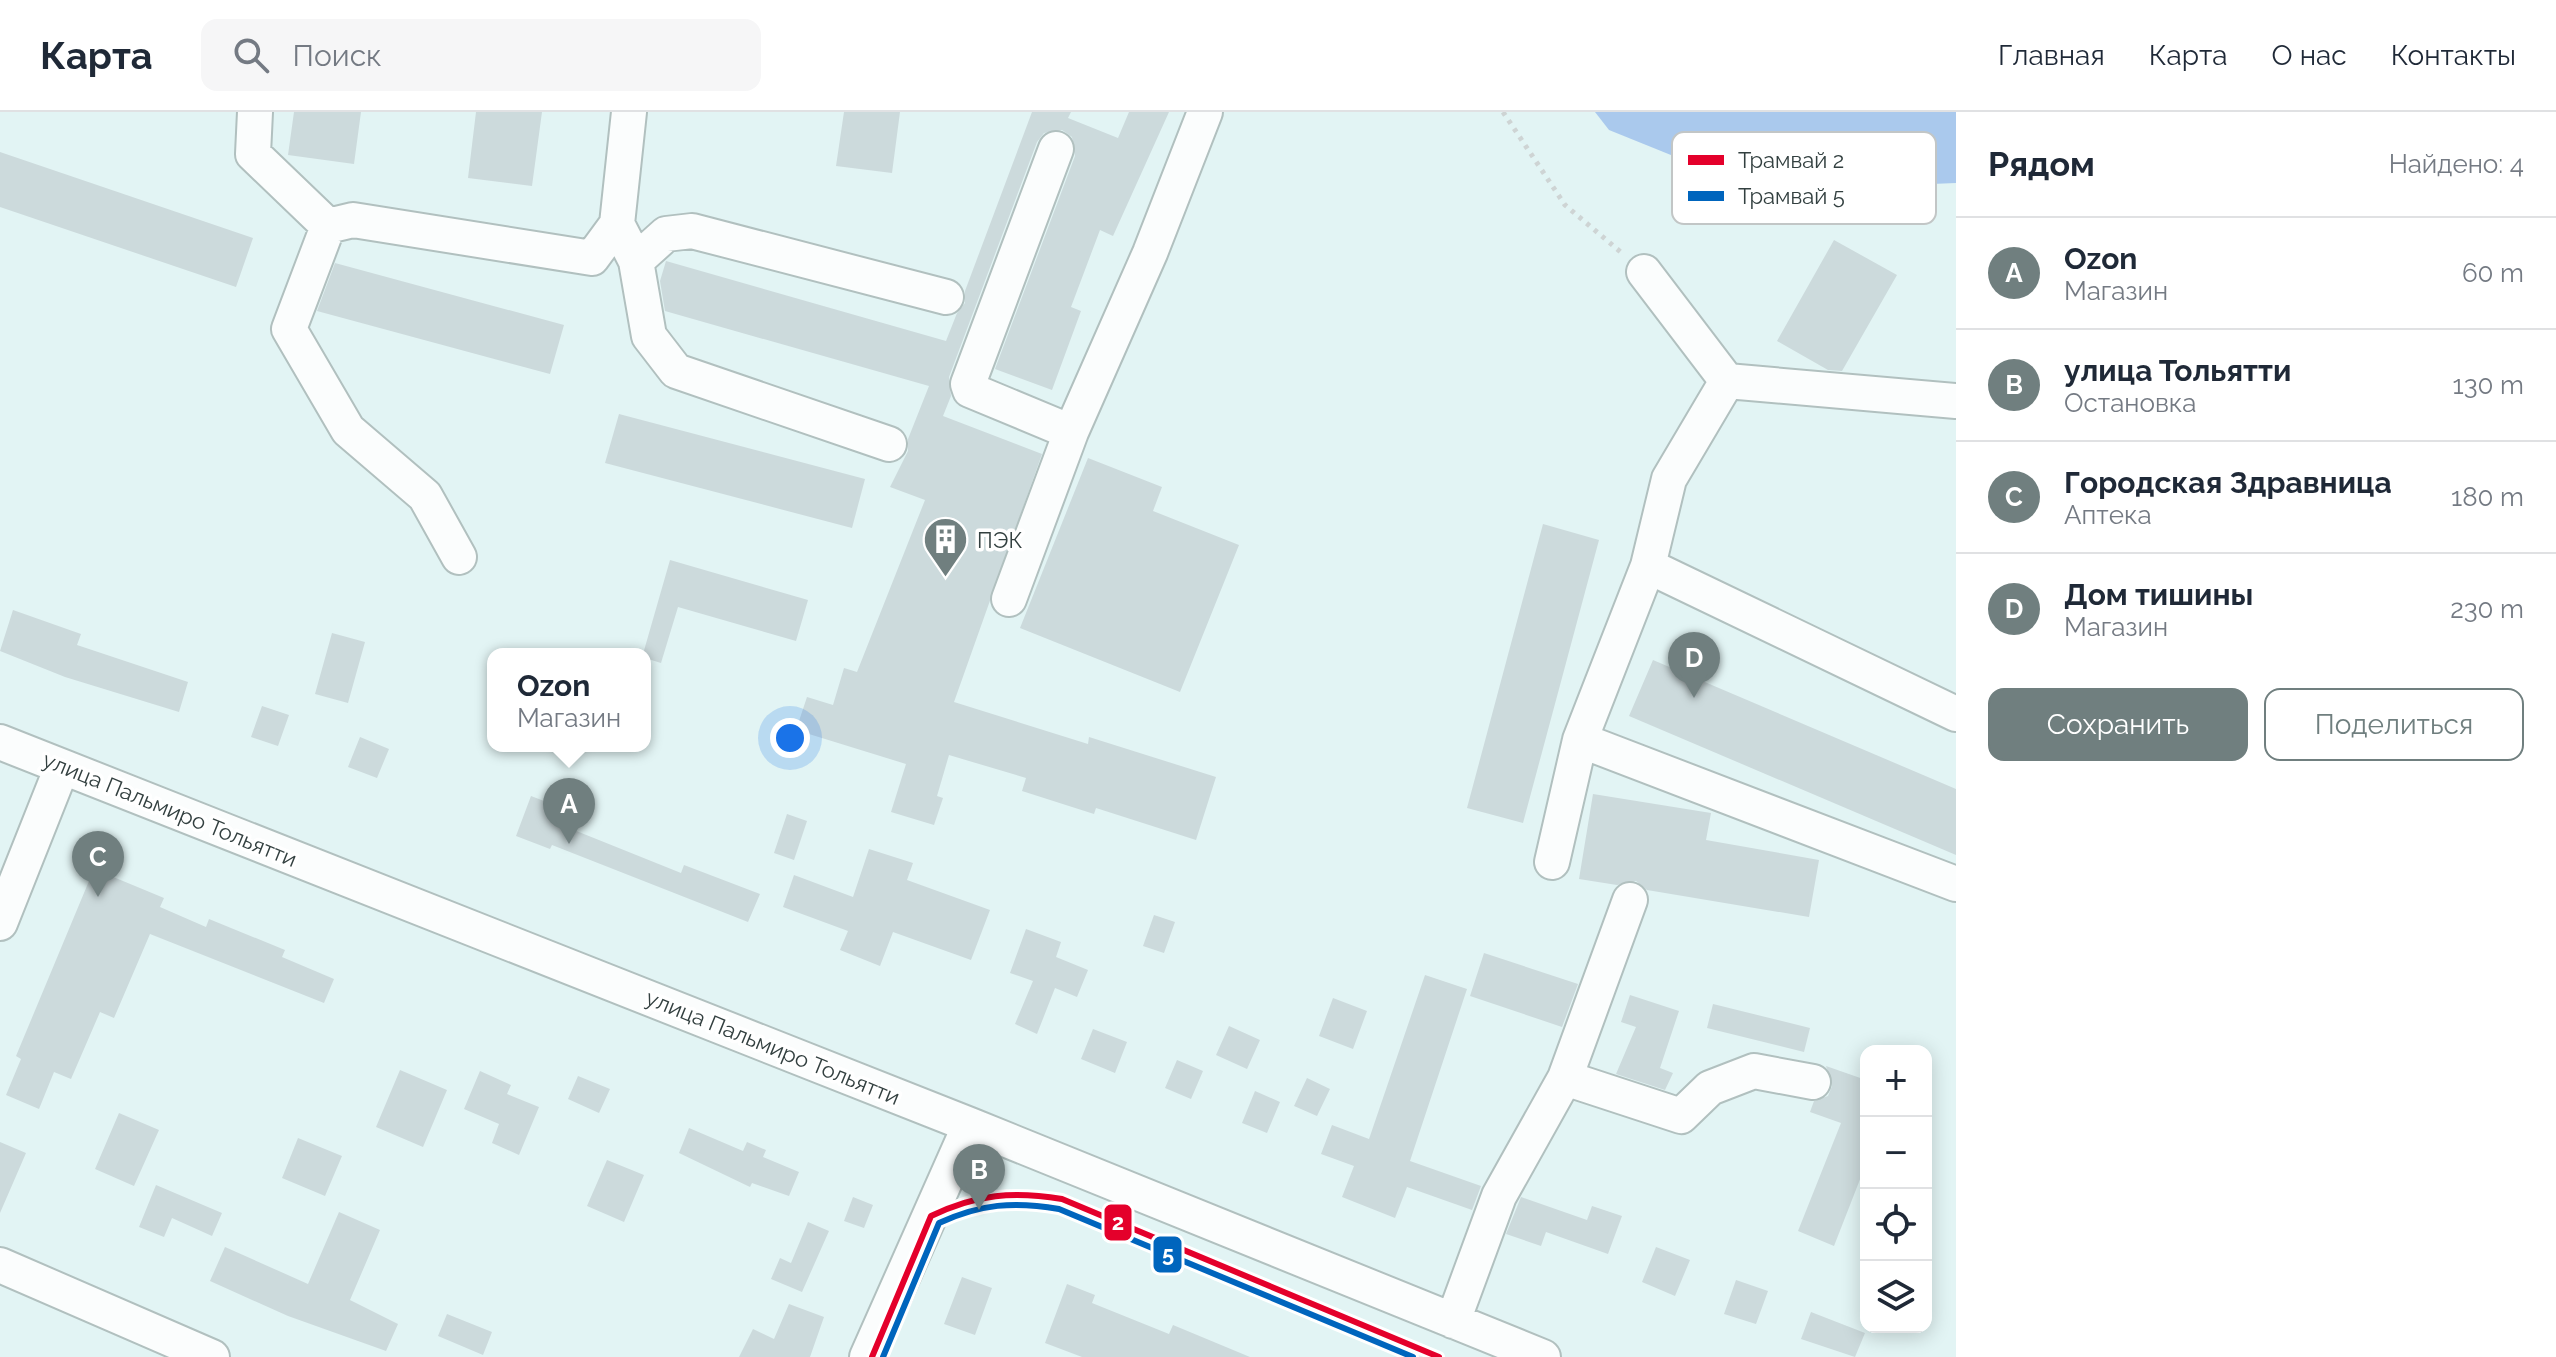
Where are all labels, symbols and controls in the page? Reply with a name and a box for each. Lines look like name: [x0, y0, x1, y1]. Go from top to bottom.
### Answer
search box: [201, 19, 761, 91]
text: Карта: [40, 33, 153, 78]
icon: search: [229, 33, 273, 77]
text: Поиск: [293, 38, 382, 73]
text: Главная: [1998, 39, 2105, 72]
text: Карта: [2149, 39, 2228, 72]
text: О нас: [2272, 39, 2347, 72]
text: Контакты: [2391, 39, 2516, 72]
legend: [1672, 132, 1936, 224]
text: Рядом: [1988, 144, 2095, 184]
text: Трамвай 2: [1738, 147, 1844, 173]
text: Найдено: 4: [2389, 149, 2524, 179]
text: Трамвай 5: [1738, 183, 1845, 209]
text: Ozon: [2064, 241, 2137, 276]
text: A: [2005, 258, 2023, 288]
text: 60 m: [2462, 258, 2524, 288]
text: Магазин: [2064, 276, 2168, 306]
text: улица Тольятти: [2064, 353, 2291, 388]
text: B: [2005, 370, 2023, 400]
text: 130 m: [2453, 370, 2524, 400]
text: Остановка: [2064, 388, 2196, 418]
text: Городская Здравница: [2064, 465, 2392, 500]
text: C: [2005, 482, 2023, 512]
text: 180 m: [2451, 482, 2524, 512]
text: Аптека: [2064, 500, 2152, 530]
building icon: ПЭК: [922, 516, 970, 579]
place label: ПЭК: [977, 527, 1022, 553]
text: Дом тишины: [2064, 577, 2253, 612]
text: D: [2005, 594, 2023, 624]
text: 230 m: [2450, 594, 2524, 624]
text: Магазин: [2064, 612, 2168, 642]
pin: D: [1668, 632, 1720, 698]
popup: [487, 648, 651, 752]
text: Ozon: [517, 668, 590, 703]
button: Сохранить: [1988, 688, 2248, 761]
button: Поделиться: [2264, 688, 2524, 761]
text: Магазин: [517, 703, 621, 733]
your location: [770, 718, 810, 758]
street label: улица Пальмиро Тольятти: [39, 746, 301, 872]
pin: A: [543, 778, 595, 844]
pin: C: [72, 831, 124, 897]
street label: улица Пальмиро Тольятти: [642, 984, 904, 1110]
map controls: [1860, 1045, 1932, 1333]
button: +: [1860, 1045, 1932, 1117]
button: −: [1860, 1117, 1932, 1189]
pin: B: [953, 1144, 1005, 1210]
button: locate: [1860, 1189, 1932, 1261]
line badge: 2: [1103, 1203, 1133, 1242]
text: 2: [1112, 1209, 1124, 1235]
line badge: 5: [1152, 1235, 1183, 1274]
text: 5: [1162, 1241, 1174, 1267]
button: layers: [1860, 1261, 1932, 1333]

